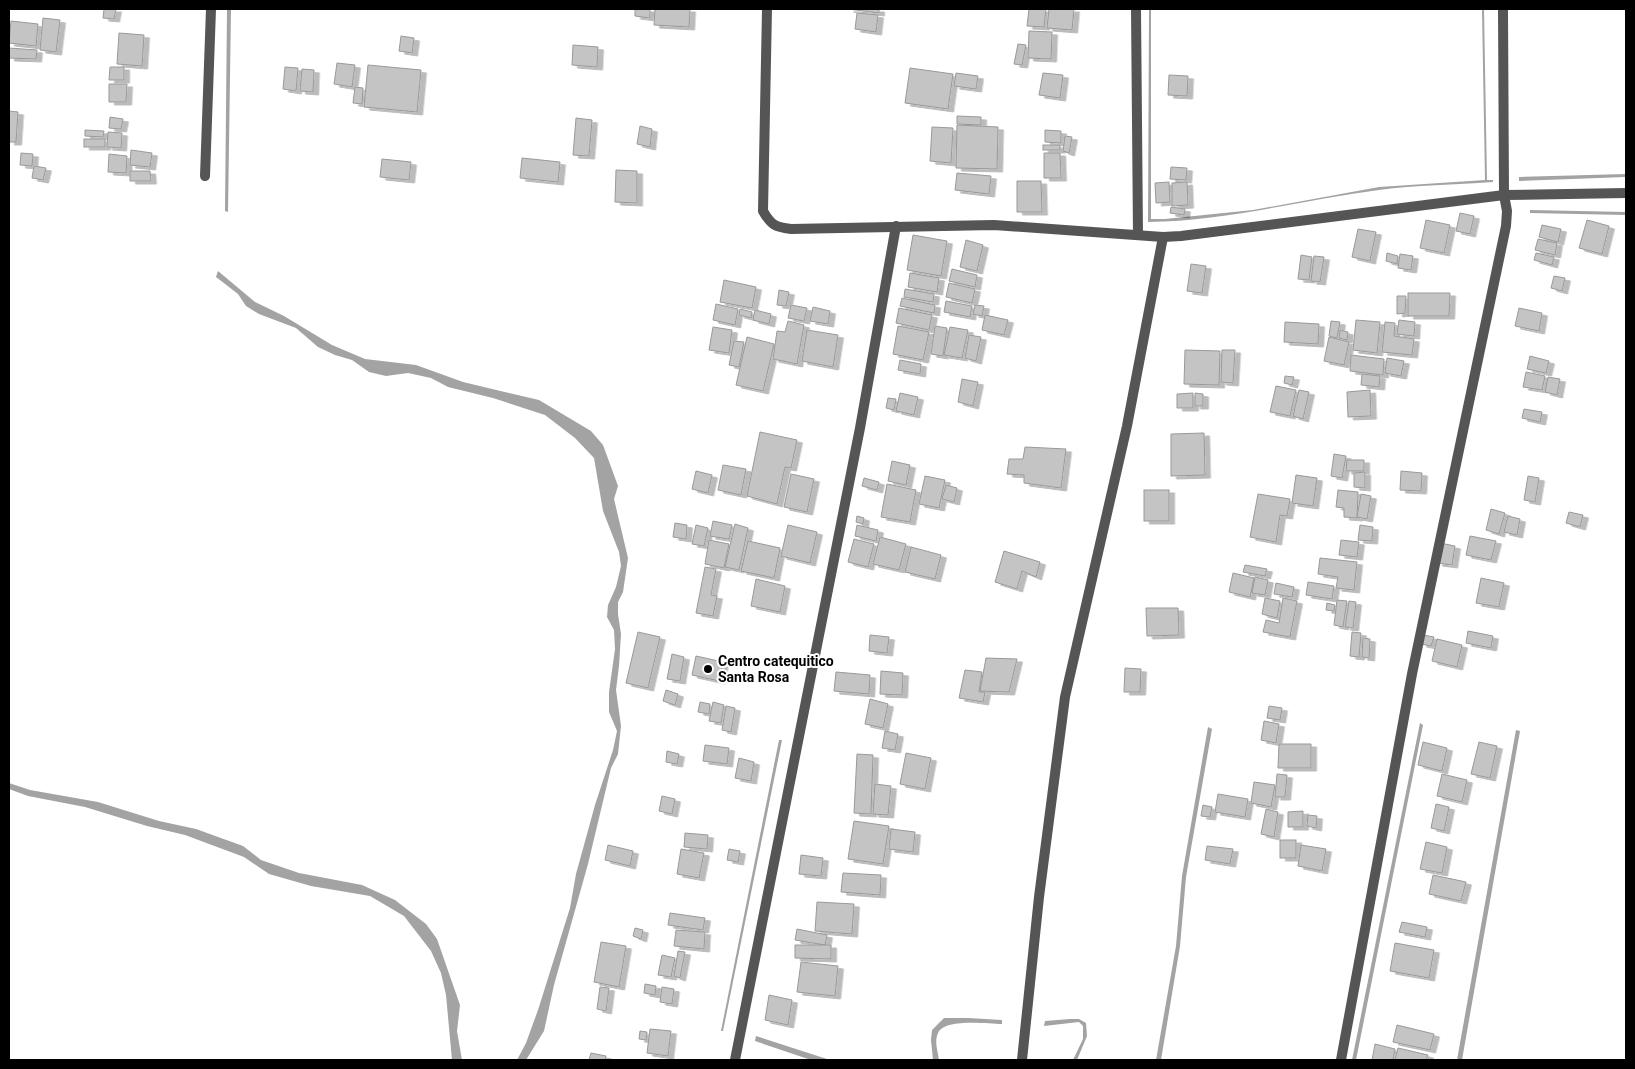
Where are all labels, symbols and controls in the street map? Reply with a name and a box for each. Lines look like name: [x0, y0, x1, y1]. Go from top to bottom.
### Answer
place label: Centro catequitico Santa Rosa: [718, 653, 834, 685]
marker: Centro catequitico Santa Rosa: [702, 663, 714, 675]

